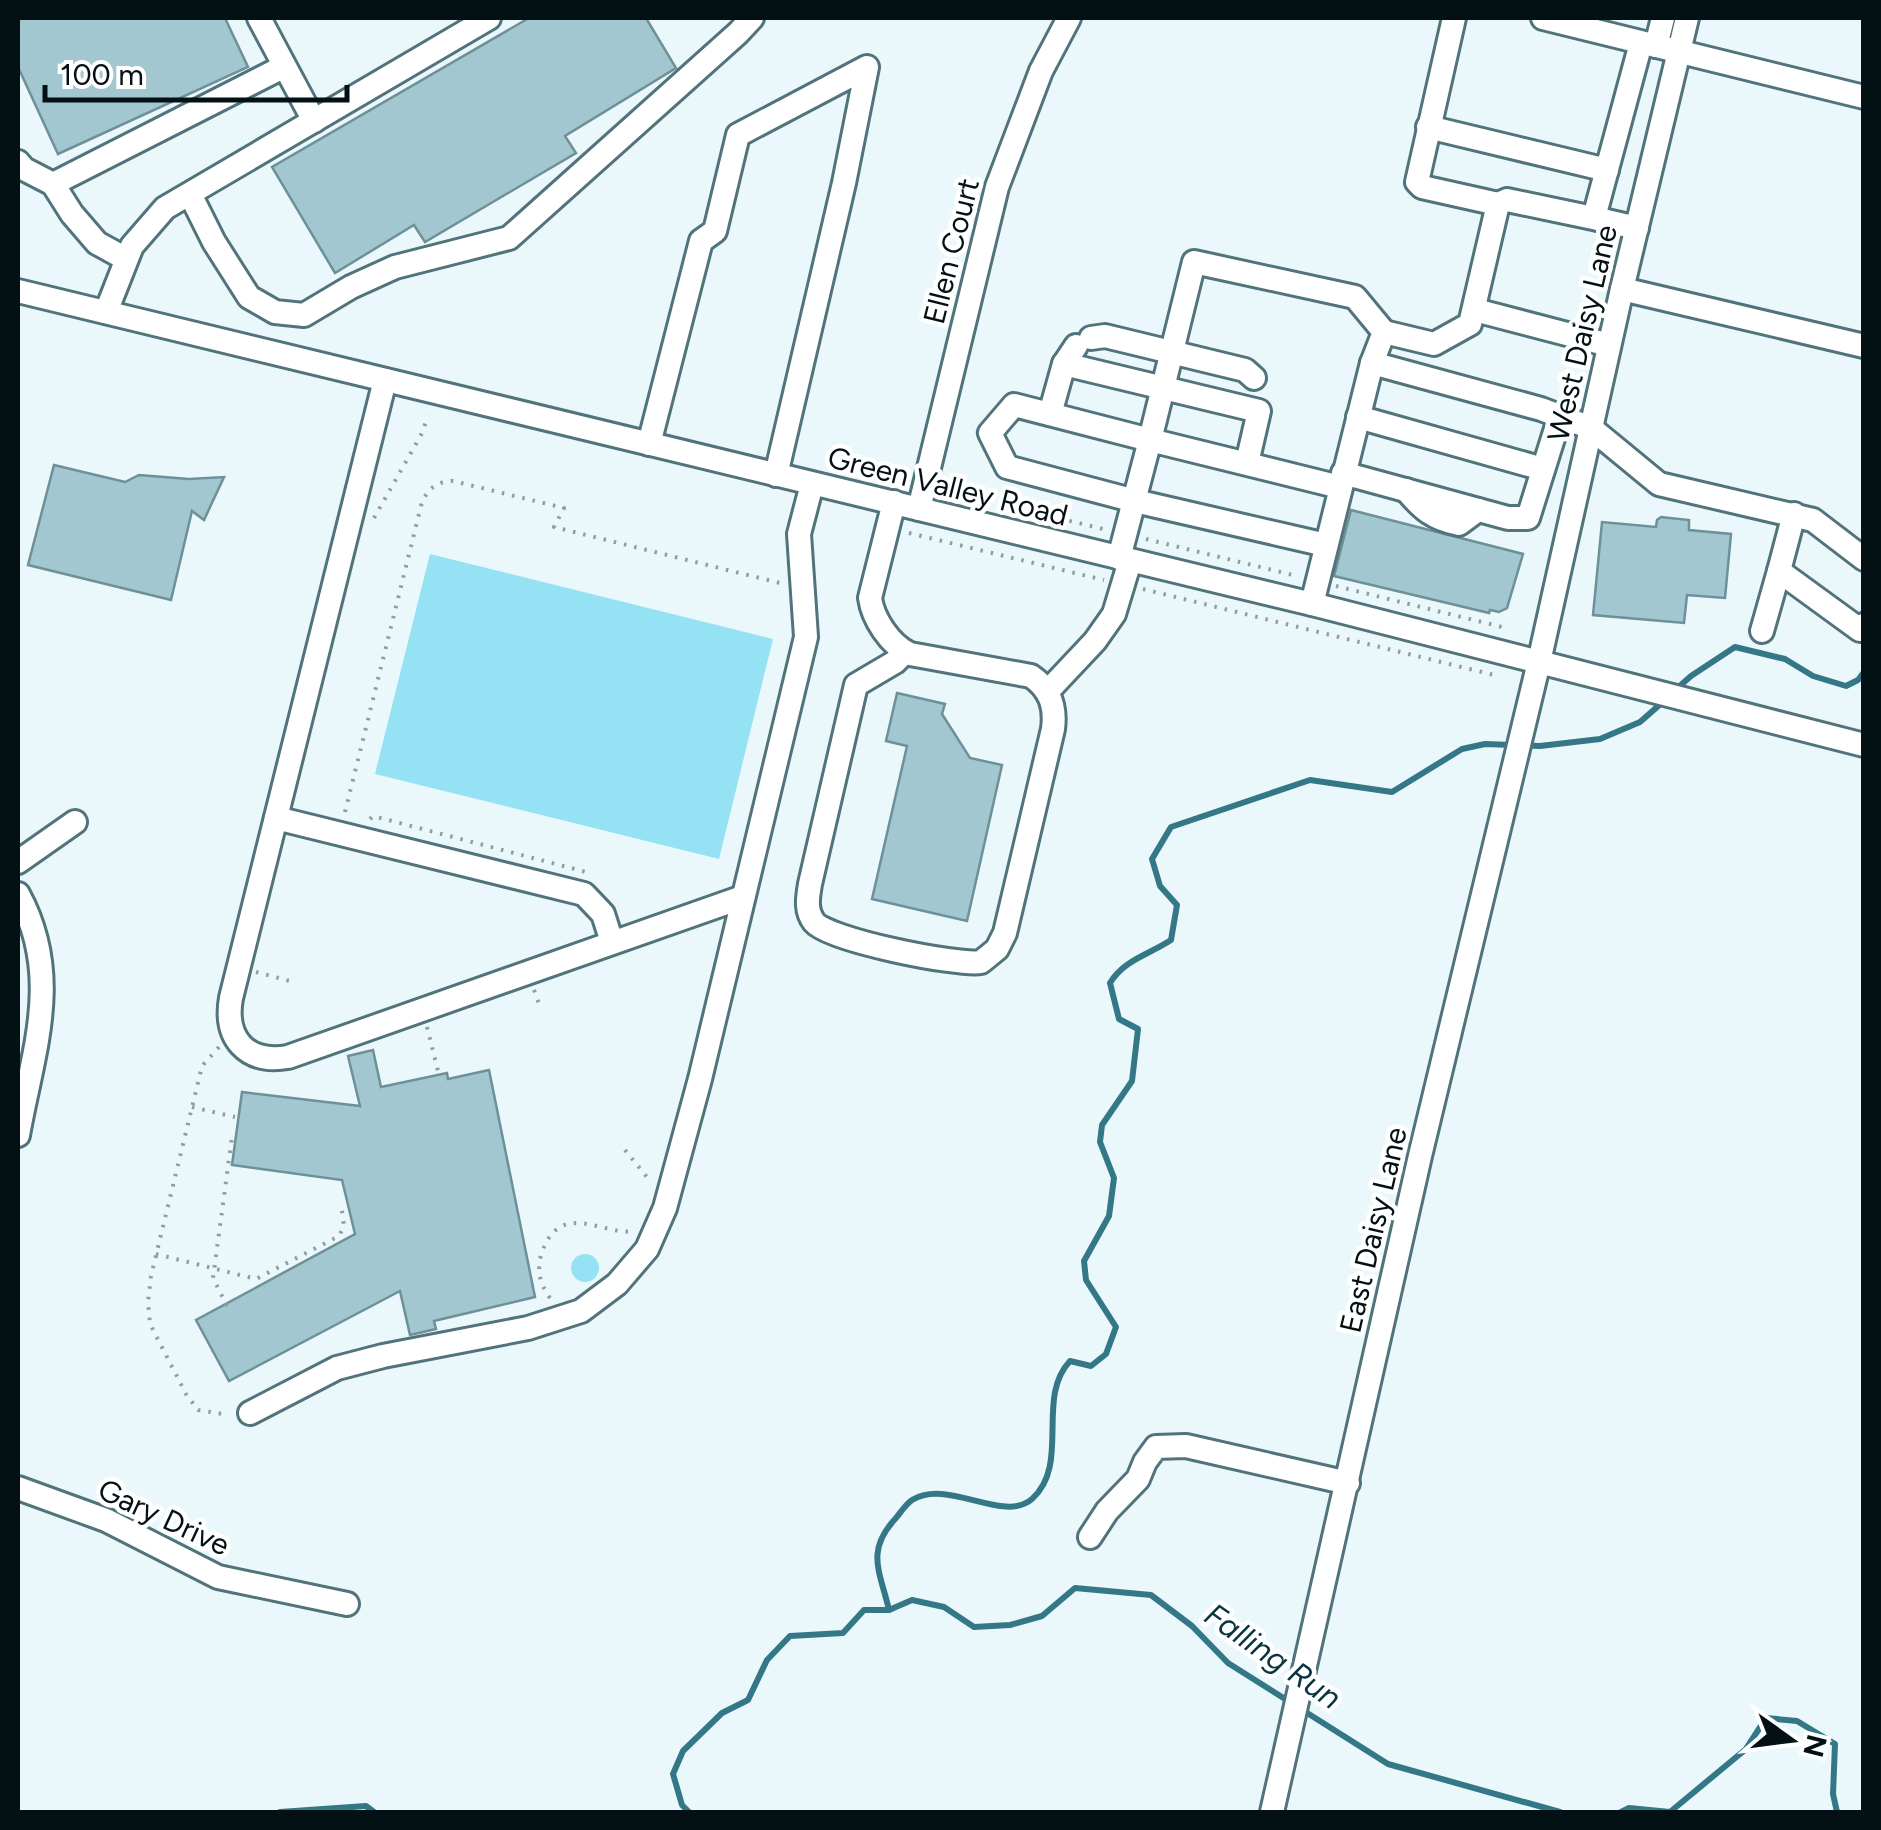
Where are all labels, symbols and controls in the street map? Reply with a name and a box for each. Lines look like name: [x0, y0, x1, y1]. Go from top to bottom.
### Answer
scale bar: [45, 40, 348, 102]
text: 100 m: [60, 56, 144, 93]
street label: Ellen Court: [915, 174, 987, 328]
street label: West Daisy Lane: [1539, 221, 1625, 445]
street label: Green Valley Road: [824, 438, 1072, 534]
street label: East Daisy Lane: [1331, 1124, 1415, 1336]
street label: Gary Drive: [92, 1470, 236, 1564]
water label: Falling Run: [1197, 1595, 1349, 1717]
north arrow: [1741, 1690, 1841, 1790]
text: N: [1796, 1731, 1834, 1761]

